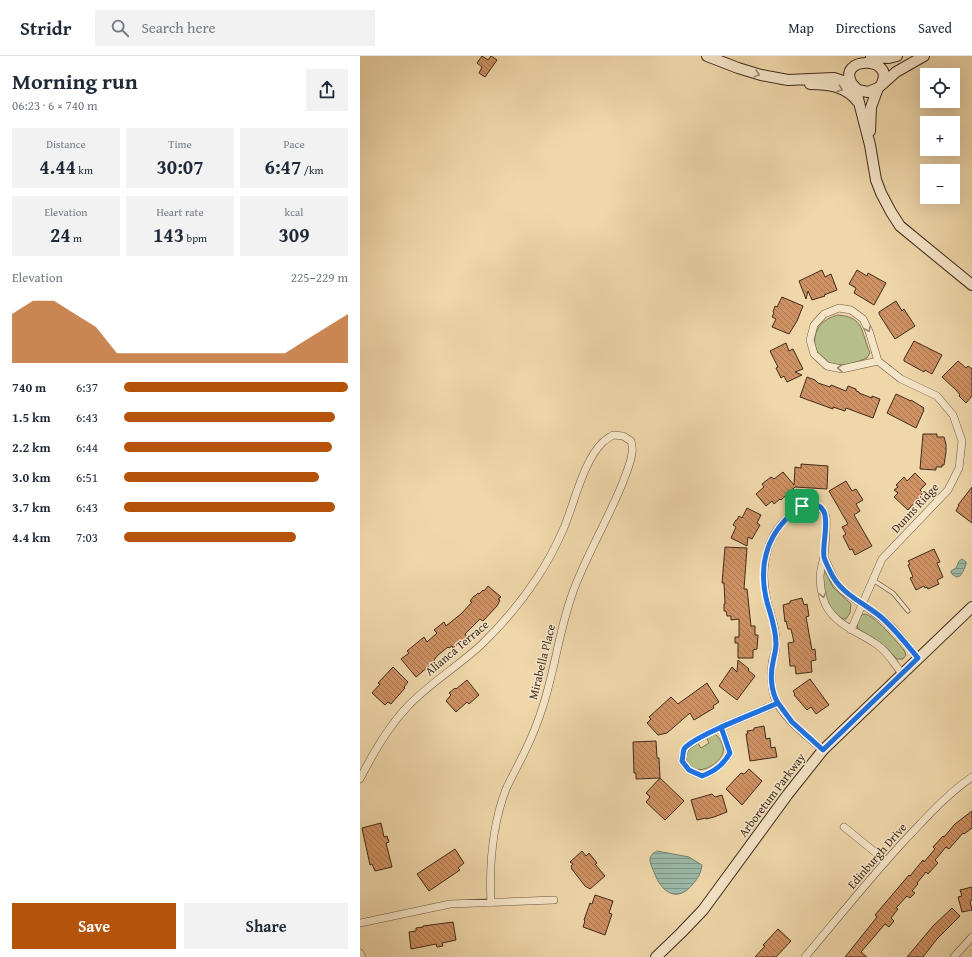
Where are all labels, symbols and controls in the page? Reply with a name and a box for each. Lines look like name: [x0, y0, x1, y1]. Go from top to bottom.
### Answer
search box: [95, 10, 375, 46]
text: Stridr: [20, 14, 71, 42]
icon: search: [109, 17, 131, 39]
text: Search here: [141, 17, 215, 38]
text: Map: [788, 18, 814, 38]
text: Directions: [836, 18, 896, 38]
text: Saved: [918, 18, 952, 38]
text: Morning run: [12, 65, 138, 97]
map controls: [920, 68, 960, 204]
button: locate: [920, 68, 960, 108]
button: share: [306, 69, 348, 111]
one-way arrow: [754, 69, 761, 77]
one-way arrow: [837, 84, 844, 92]
text: 06:23 · 6 × 740 m: [12, 96, 98, 115]
button: +: [920, 116, 960, 156]
text: Distance: [46, 136, 86, 152]
text: Time: [168, 136, 192, 152]
text: Pace: [283, 136, 305, 152]
text: 4.44: [39, 152, 76, 181]
text: 30:07: [156, 152, 204, 181]
text: 6:47: [265, 152, 301, 181]
text: km: [76, 162, 93, 178]
text: /km: [301, 162, 323, 178]
button: −: [920, 164, 960, 204]
text: Elevation: [44, 204, 88, 220]
text: Heart rate: [156, 204, 204, 220]
text: kcal: [285, 204, 303, 220]
text: 24: [50, 220, 71, 249]
text: 143: [153, 220, 184, 249]
text: 309: [278, 220, 310, 249]
text: m: [71, 230, 82, 246]
text: bpm: [184, 230, 207, 246]
text: Elevation: [12, 268, 63, 287]
text: 225–229 m: [291, 268, 348, 287]
one-way arrow: [863, 325, 871, 332]
one-way arrow: [837, 363, 843, 372]
text: 740 m: [12, 378, 46, 397]
text: 6:37: [76, 378, 98, 397]
text: 1.5 km: [12, 408, 51, 427]
text: 6:43: [76, 408, 98, 427]
text: 2.2 km: [12, 438, 51, 457]
text: 6:44: [76, 438, 98, 457]
text: 3.0 km: [12, 468, 51, 487]
text: 6:51: [76, 468, 98, 487]
street label: Dunns Ridge: [887, 479, 943, 536]
pin: [785, 489, 819, 523]
icon: arrive: [791, 495, 813, 517]
text: 3.7 km: [12, 498, 51, 517]
text: 6:43: [76, 498, 98, 517]
text: 4.4 km: [12, 528, 51, 547]
text: 7:03: [76, 528, 98, 547]
one-way arrow: [818, 591, 826, 598]
street label: Alianca Terrace: [421, 616, 492, 679]
street label: Mirabella Place: [524, 622, 559, 701]
street label: Arboretum Parkway: [734, 749, 809, 840]
street label: Edinburgh Drive: [843, 819, 910, 892]
button: Save: [12, 903, 176, 949]
button: Share: [184, 903, 348, 949]

